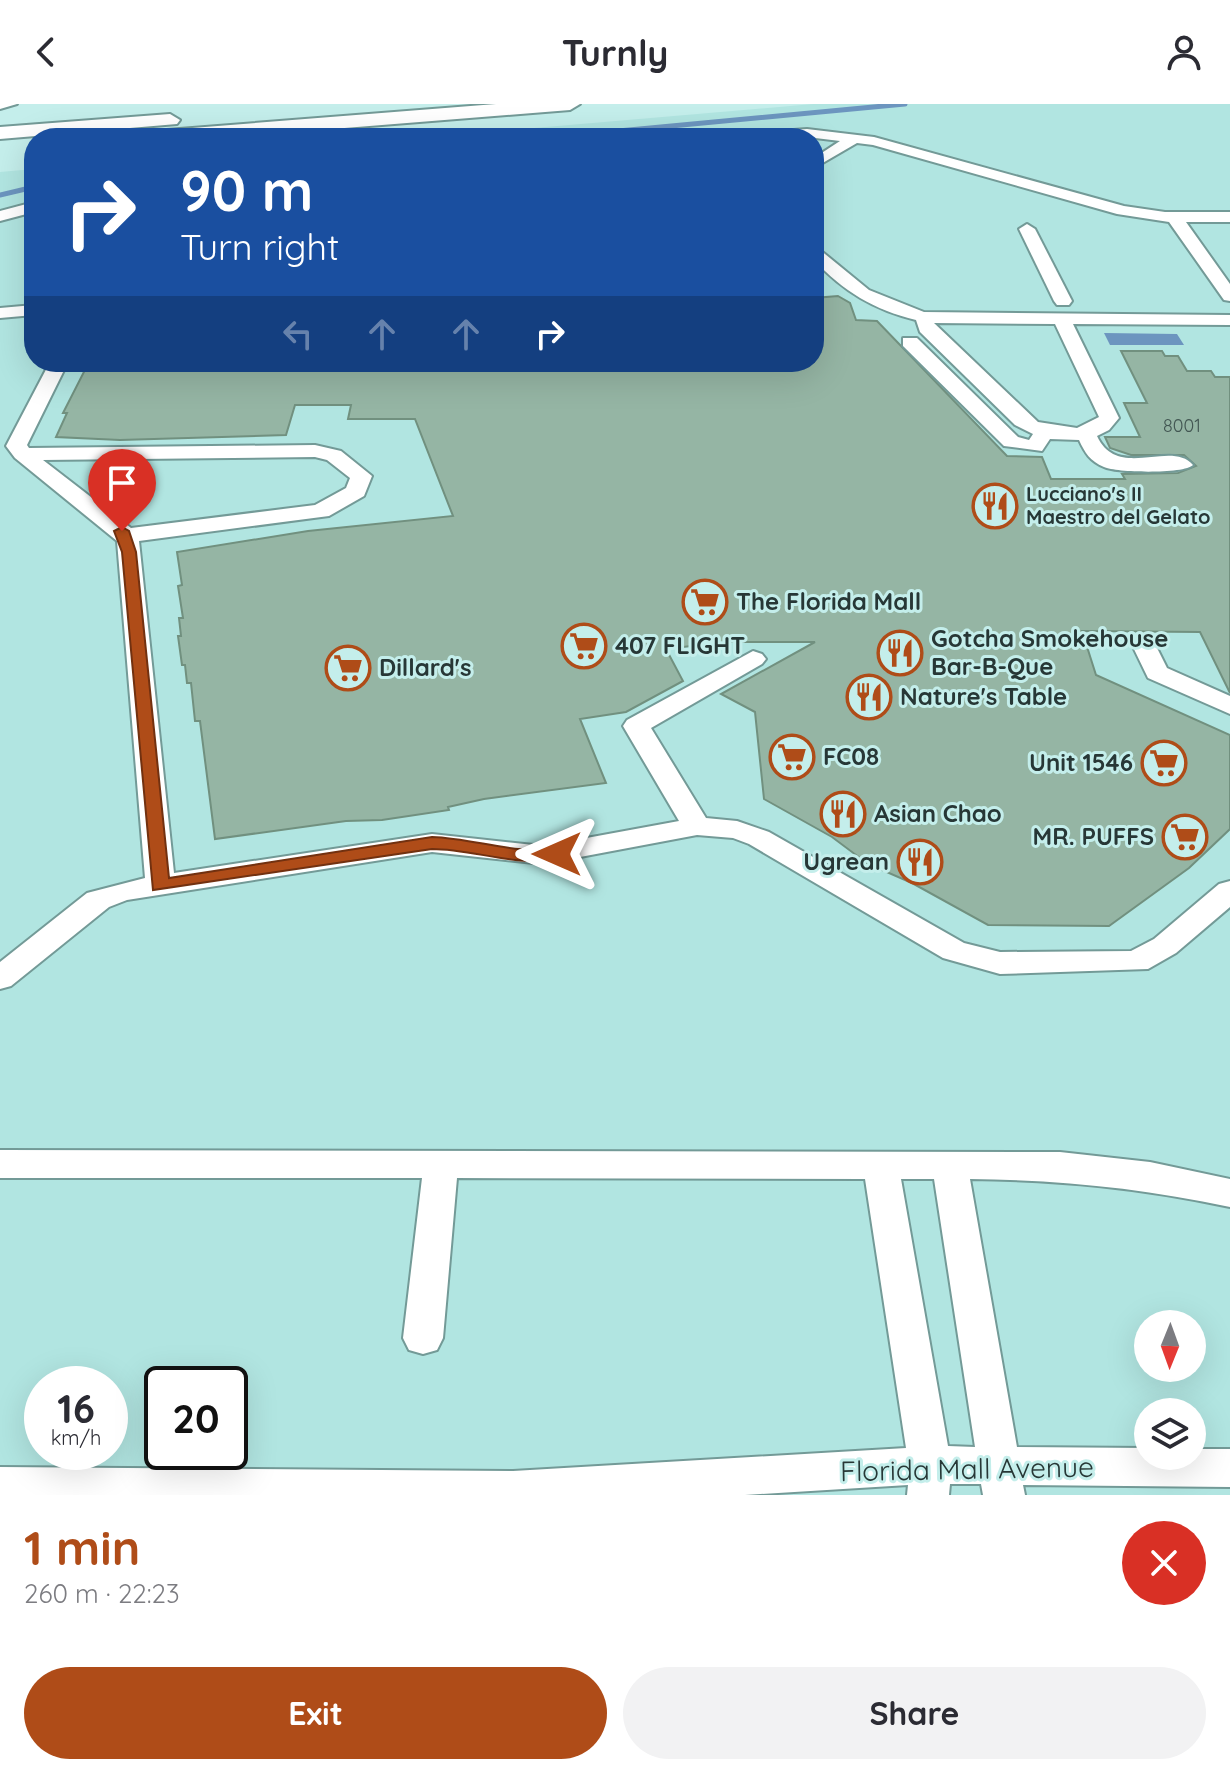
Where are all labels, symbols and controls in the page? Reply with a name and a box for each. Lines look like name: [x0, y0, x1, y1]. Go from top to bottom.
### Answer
icon: back: [24, 30, 68, 74]
text: Turnly: [562, 30, 668, 75]
icon: person: [1162, 30, 1206, 74]
text: 90 m: [180, 155, 314, 225]
icon: right: [48, 160, 152, 264]
text: Turn right: [180, 224, 339, 269]
icon: left: [276, 312, 320, 356]
icon: ahead: [360, 312, 404, 356]
icon: ahead: [444, 312, 488, 356]
icon: right: [528, 312, 572, 356]
house number: 8001: [1163, 414, 1201, 437]
pin: [88, 449, 156, 531]
icon: arrive: [100, 461, 144, 505]
place label: Lucciano's II Maestro del Gelato: [1026, 481, 1210, 529]
restaurant icon: Lucciano's II Maestro del Gelato: [971, 482, 1019, 530]
supermarket icon: The Florida Mall: [681, 578, 729, 626]
place label: The Florida Mall: [736, 586, 921, 616]
supermarket icon: 407 FLIGHT: [560, 622, 608, 670]
place label: Gotcha Smokehouse Bar-B-Que: [931, 623, 1168, 681]
restaurant icon: Gotcha Smokehouse Bar-B-Que: [876, 629, 924, 677]
place label: 407 FLIGHT: [615, 630, 745, 660]
supermarket icon: Dillard's: [324, 644, 372, 692]
place label: Dillard's: [379, 652, 471, 682]
restaurant icon: Nature's Table: [845, 673, 893, 721]
place label: Nature's Table: [900, 681, 1067, 711]
supermarket icon: FC08: [768, 733, 816, 781]
supermarket icon: Unit 1546: [1140, 739, 1188, 787]
place label: FC08: [823, 741, 879, 771]
place label: Unit 1546: [1029, 747, 1133, 777]
restaurant icon: Asian Chao: [819, 790, 867, 838]
place label: Asian Chao: [874, 798, 1002, 828]
position arrow: [515, 812, 599, 896]
supermarket icon: MR. PUFFS: [1161, 813, 1209, 861]
place label: MR. PUFFS: [1033, 821, 1154, 851]
restaurant icon: Ugrean: [896, 838, 944, 886]
place label: Ugrean: [803, 846, 889, 876]
north arrow: [1134, 1310, 1206, 1382]
map controls: [1134, 1310, 1206, 1470]
speed limit sign: 20: [144, 1366, 248, 1470]
text: 16: [57, 1383, 95, 1433]
button: layers: [1134, 1398, 1206, 1470]
text: km/h: [51, 1425, 101, 1450]
street label: Florida Mall Avenue: [840, 1449, 1094, 1488]
text: 1 min: [24, 1517, 140, 1577]
button: close: [1122, 1521, 1206, 1605]
text: 260 m · 22:23: [24, 1577, 180, 1610]
button: Exit: [24, 1667, 607, 1759]
button: Share: [623, 1667, 1206, 1759]

